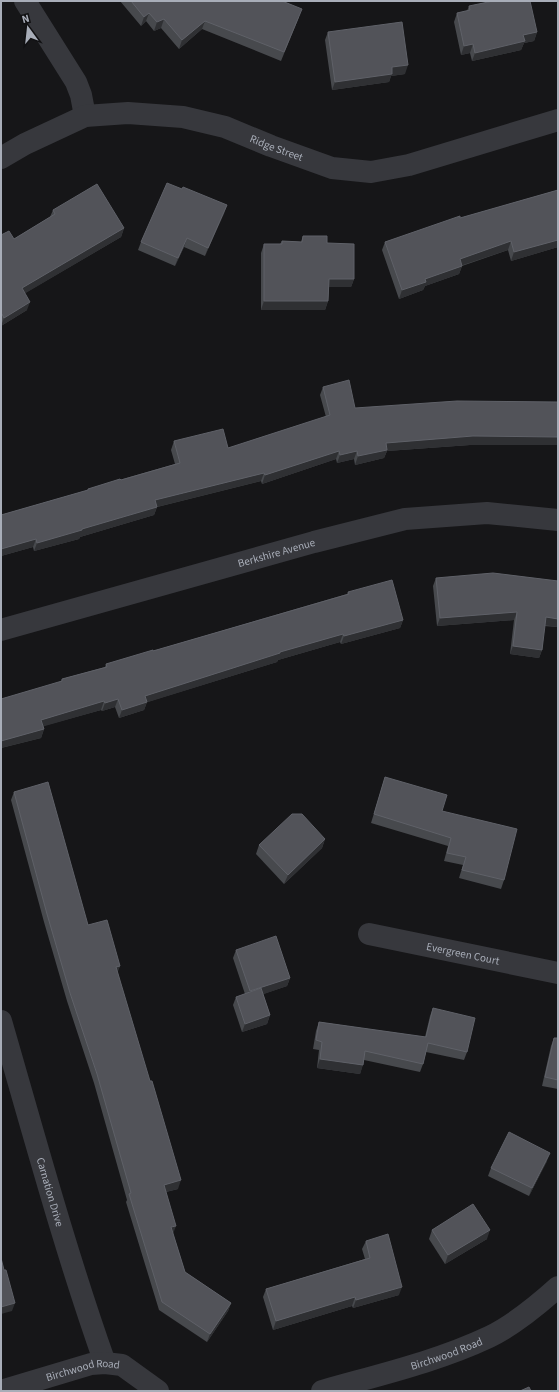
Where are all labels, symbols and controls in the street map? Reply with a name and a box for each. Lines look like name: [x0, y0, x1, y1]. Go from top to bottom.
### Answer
north arrow: [8, 8, 48, 48]
text: N: [20, 11, 31, 27]
street label: Ridge Street: [248, 131, 305, 165]
street label: Berkshire Avenue: [236, 535, 317, 571]
street label: Evergreen Court: [425, 939, 501, 969]
street label: Carnation Drive: [33, 1156, 67, 1229]
street label: Birchwood Road: [409, 1334, 485, 1374]
street label: Birchwood Road: [44, 1356, 121, 1385]

